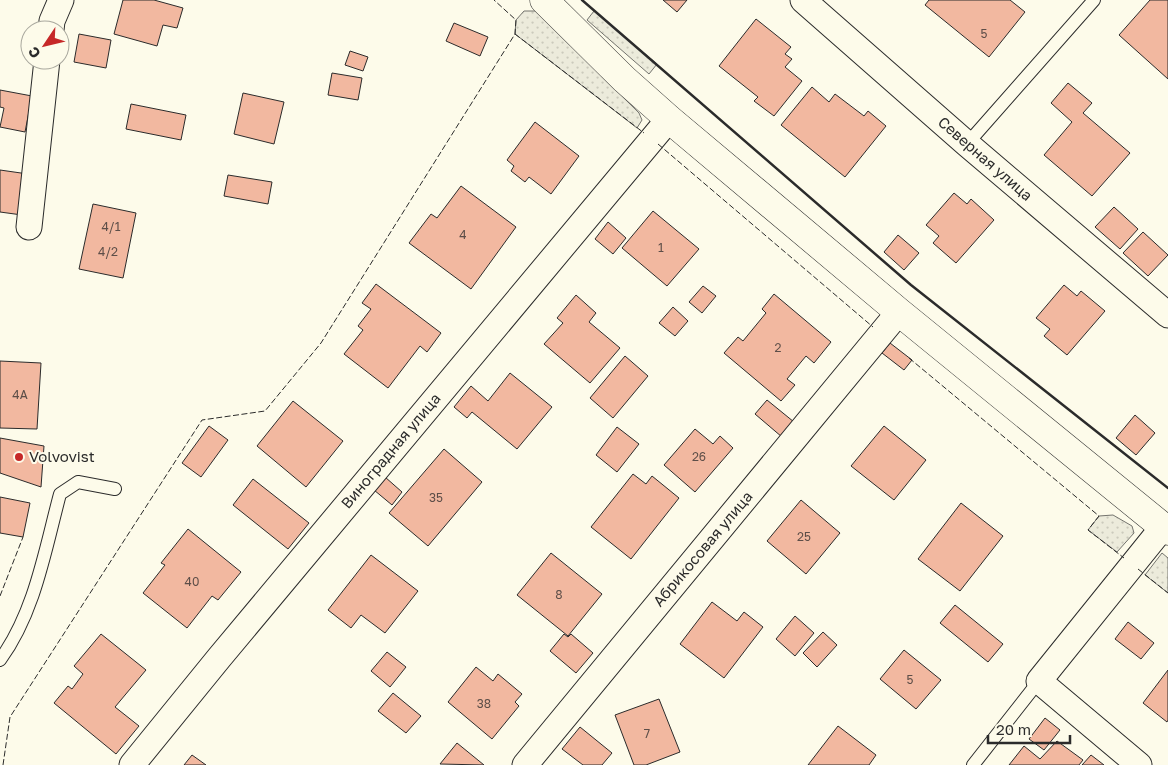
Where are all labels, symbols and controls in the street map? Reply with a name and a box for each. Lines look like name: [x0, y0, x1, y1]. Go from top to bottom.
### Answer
north arrow: [20, 20, 70, 70]
house number: 5: [981, 26, 988, 41]
text: С: [24, 44, 44, 62]
street label: Северная улица: [935, 112, 1037, 204]
house number: 4/1: [102, 219, 121, 234]
house number: 4: [459, 227, 467, 242]
house number: 1: [658, 240, 664, 255]
house number: 4/2: [98, 244, 118, 259]
house number: 2: [775, 340, 782, 355]
house number: 4А: [12, 387, 28, 402]
street label: Виноградная улица: [337, 389, 444, 512]
place label: Volvovist: [29, 447, 95, 465]
house number: 26: [692, 449, 706, 464]
marker: Volvovist: [13, 451, 25, 463]
street label: Абрикосовая улица: [649, 487, 756, 610]
house number: 35: [429, 490, 443, 505]
house number: 25: [797, 529, 811, 544]
house number: 40: [185, 574, 199, 589]
house number: 8: [555, 587, 563, 602]
house number: 5: [907, 672, 914, 687]
house number: 38: [477, 696, 491, 711]
scale bar: [988, 712, 1070, 744]
text: 20 m: [996, 720, 1031, 738]
house number: 7: [644, 726, 650, 741]

